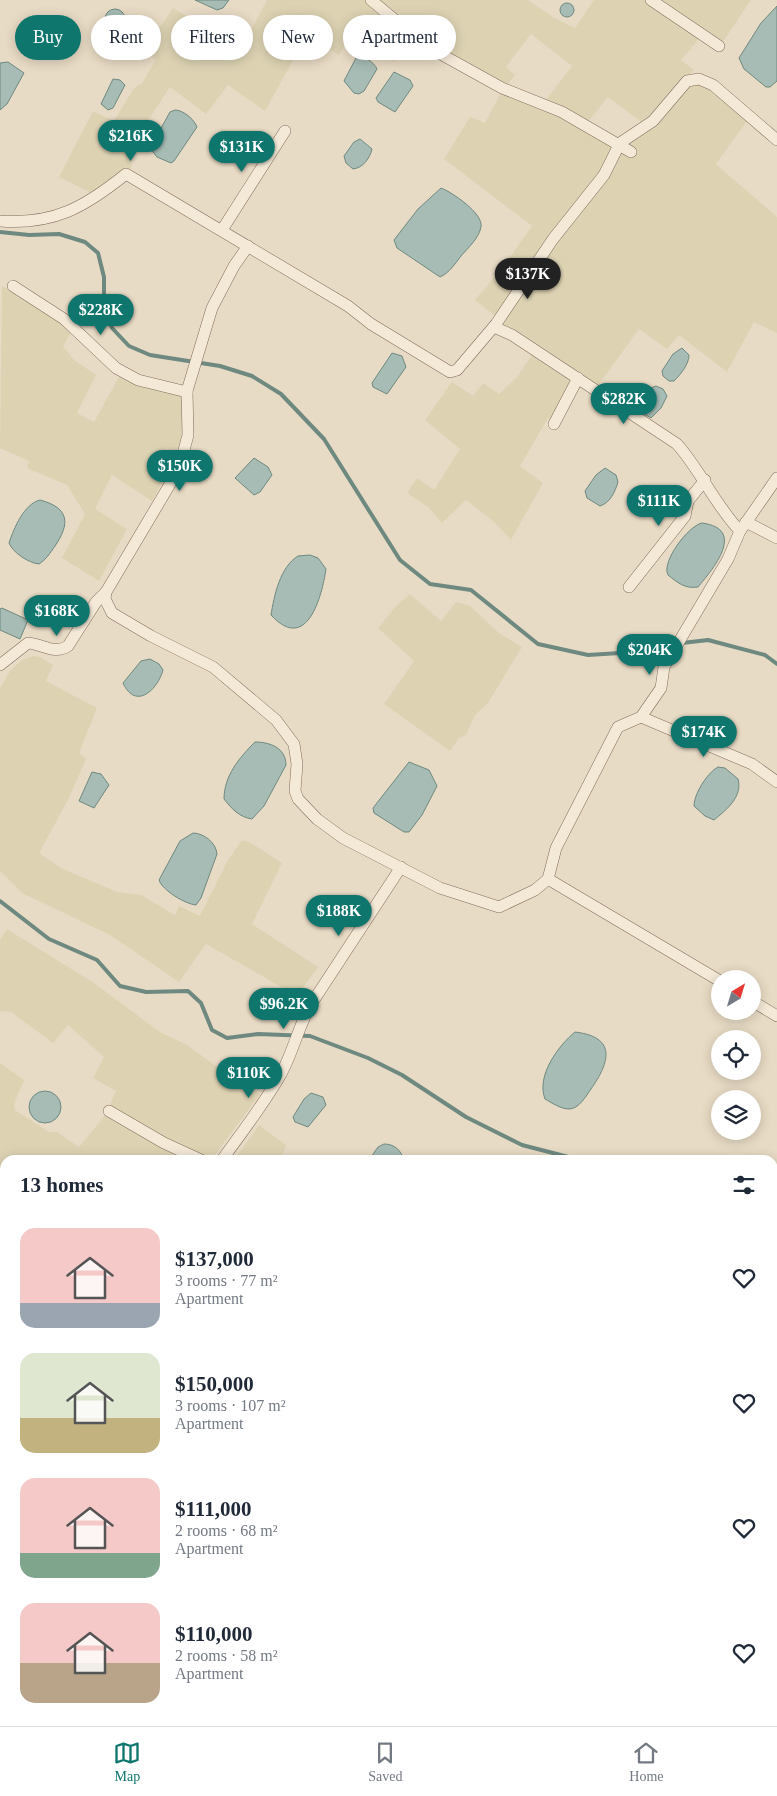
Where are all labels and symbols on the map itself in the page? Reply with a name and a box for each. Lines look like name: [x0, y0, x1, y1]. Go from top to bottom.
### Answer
pin: $216K: [96, 120, 166, 162]
pin: $131K: [207, 130, 277, 173]
pin: $137K: [493, 258, 563, 300]
pin: $228K: [66, 294, 136, 336]
pin: $282K: [589, 382, 659, 425]
pin: $150K: [145, 450, 215, 492]
pin: $111K: [624, 484, 694, 527]
pin: $168K: [22, 594, 92, 637]
pin: $204K: [615, 634, 685, 676]
pin: $174K: [669, 716, 739, 758]
pin: $188K: [304, 894, 374, 937]
north arrow: [711, 970, 761, 1020]
pin: $96.2K: [243, 988, 325, 1030]
pin: $110K: [214, 1056, 284, 1099]

